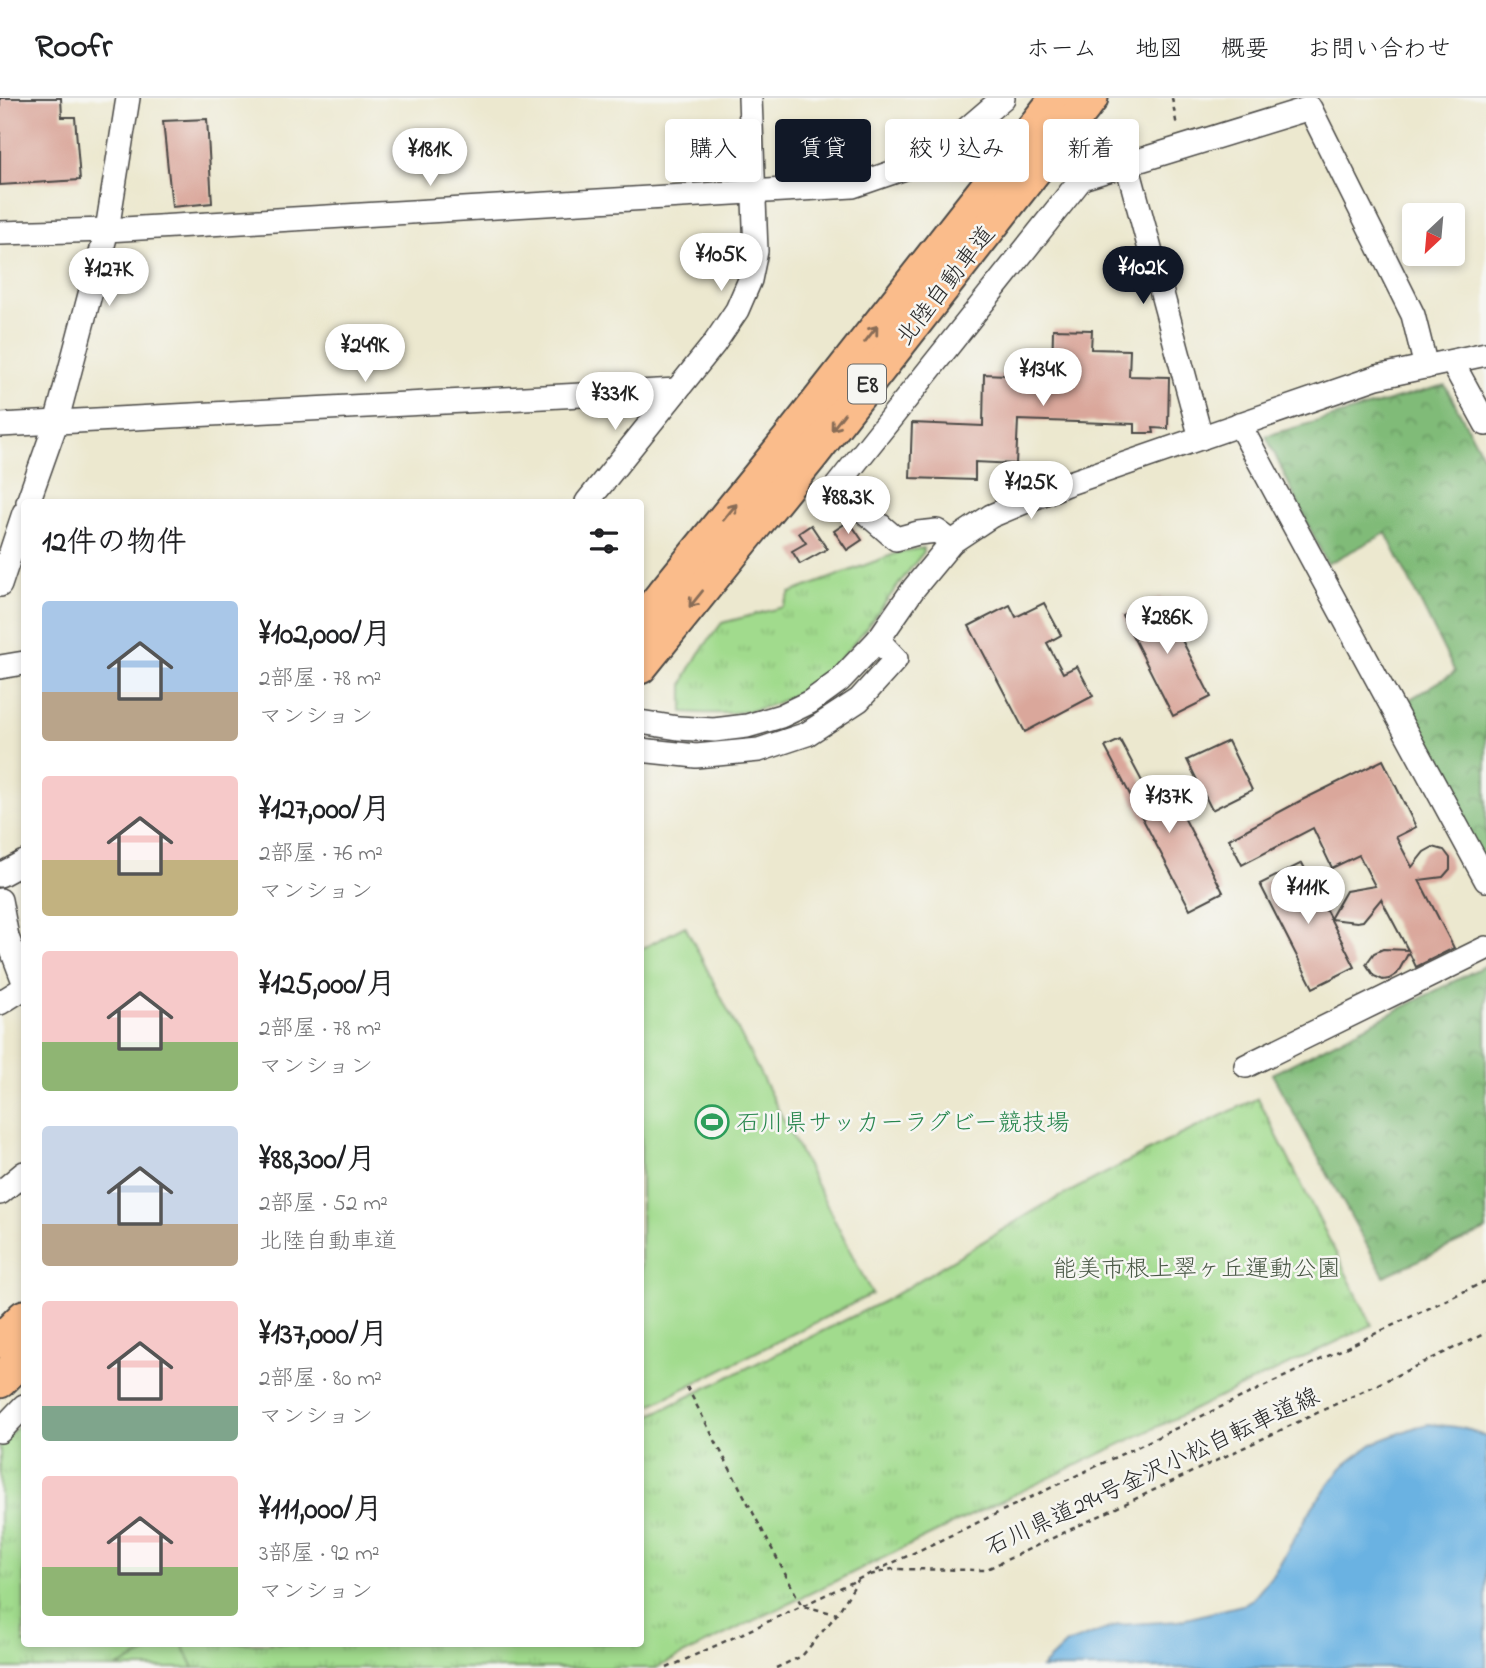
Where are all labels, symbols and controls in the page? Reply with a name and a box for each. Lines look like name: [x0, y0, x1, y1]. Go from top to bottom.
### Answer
text: Roofr: [35, 24, 112, 72]
text: ホーム: [1026, 33, 1097, 68]
text: 地図: [1135, 33, 1183, 68]
text: 概要: [1221, 33, 1269, 68]
text: お問い合わせ: [1307, 33, 1451, 68]
chip: 購入: [665, 119, 761, 182]
chip: 賃貸: [775, 119, 871, 182]
chip: 絞り込み: [885, 119, 1029, 182]
chip: 新着: [1043, 119, 1139, 182]
pin: ¥181K: [381, 129, 479, 188]
text: ¥181K: [408, 134, 452, 167]
north arrow: [1402, 203, 1465, 266]
map controls: [1402, 203, 1465, 266]
street label: 北陸自動車道: [889, 219, 1005, 354]
pin: ¥105K: [672, 234, 770, 293]
text: ¥105K: [696, 239, 746, 272]
pin: ¥102K: [1094, 246, 1192, 306]
pin: ¥127K: [60, 248, 158, 308]
text: ¥102K: [1119, 252, 1167, 285]
text: ¥127K: [85, 254, 133, 287]
pin: ¥249K: [316, 324, 414, 384]
one-way arrow: [864, 326, 879, 344]
text: ¥249K: [341, 330, 389, 363]
pin: ¥134K: [994, 348, 1092, 408]
text: ¥134K: [1020, 354, 1066, 387]
road number: E8: [848, 364, 886, 404]
pin: ¥331K: [566, 372, 664, 432]
text: ¥331K: [592, 378, 638, 411]
one-way arrow: [830, 412, 845, 430]
pin: ¥125K: [982, 462, 1080, 521]
text: ¥125K: [1005, 467, 1057, 500]
pin: ¥88.3K: [791, 476, 905, 536]
text: ¥88.3K: [822, 482, 874, 515]
one-way arrow: [722, 504, 737, 522]
text: 12件の物件: [42, 522, 186, 566]
icon: filters: [585, 522, 623, 560]
one-way arrow: [688, 590, 703, 608]
pin: ¥286K: [1118, 596, 1216, 656]
text: ¥286K: [1142, 602, 1192, 635]
text: ¥102,000/月: [259, 614, 391, 658]
icon: home: [98, 629, 182, 713]
text: 2部屋 · 78 m²: [259, 663, 381, 696]
text: マンション: [259, 701, 373, 734]
pin: ¥137K: [1120, 776, 1218, 835]
text: ¥137K: [1146, 781, 1192, 814]
text: ¥127,000/月: [259, 789, 391, 833]
icon: home: [98, 804, 182, 888]
text: 2部屋 · 76 m²: [259, 838, 383, 871]
pin: ¥111K: [1259, 866, 1357, 926]
text: ¥111K: [1287, 872, 1329, 905]
text: マンション: [259, 876, 373, 909]
text: ¥125,000/月: [259, 964, 396, 1008]
icon: home: [98, 979, 182, 1063]
text: 2部屋 · 78 m²: [259, 1013, 381, 1046]
text: マンション: [259, 1051, 373, 1084]
sports icon: 石川県サッカーラグビー競技場: [693, 1103, 731, 1141]
place label: 石川県サッカーラグビー競技場: [736, 1107, 1070, 1142]
text: ¥88,300/月: [259, 1139, 376, 1183]
icon: home: [98, 1154, 182, 1238]
text: 2部屋 · 52 m²: [259, 1188, 388, 1221]
text: 北陸自動車道: [259, 1226, 397, 1259]
park label: 能美市根上翠ヶ丘運動公園: [1053, 1253, 1341, 1288]
text: ¥137,000/月: [259, 1314, 388, 1358]
icon: home: [98, 1329, 182, 1413]
text: 2部屋 · 80 m²: [259, 1363, 382, 1396]
street label: 石川県道294号金沢小松自転車道線: [980, 1380, 1326, 1566]
text: マンション: [259, 1401, 373, 1434]
text: ¥111,000/月: [259, 1489, 383, 1533]
icon: home: [98, 1504, 182, 1588]
text: 3部屋 · 92 m²: [259, 1538, 380, 1571]
text: マンション: [259, 1576, 373, 1609]

